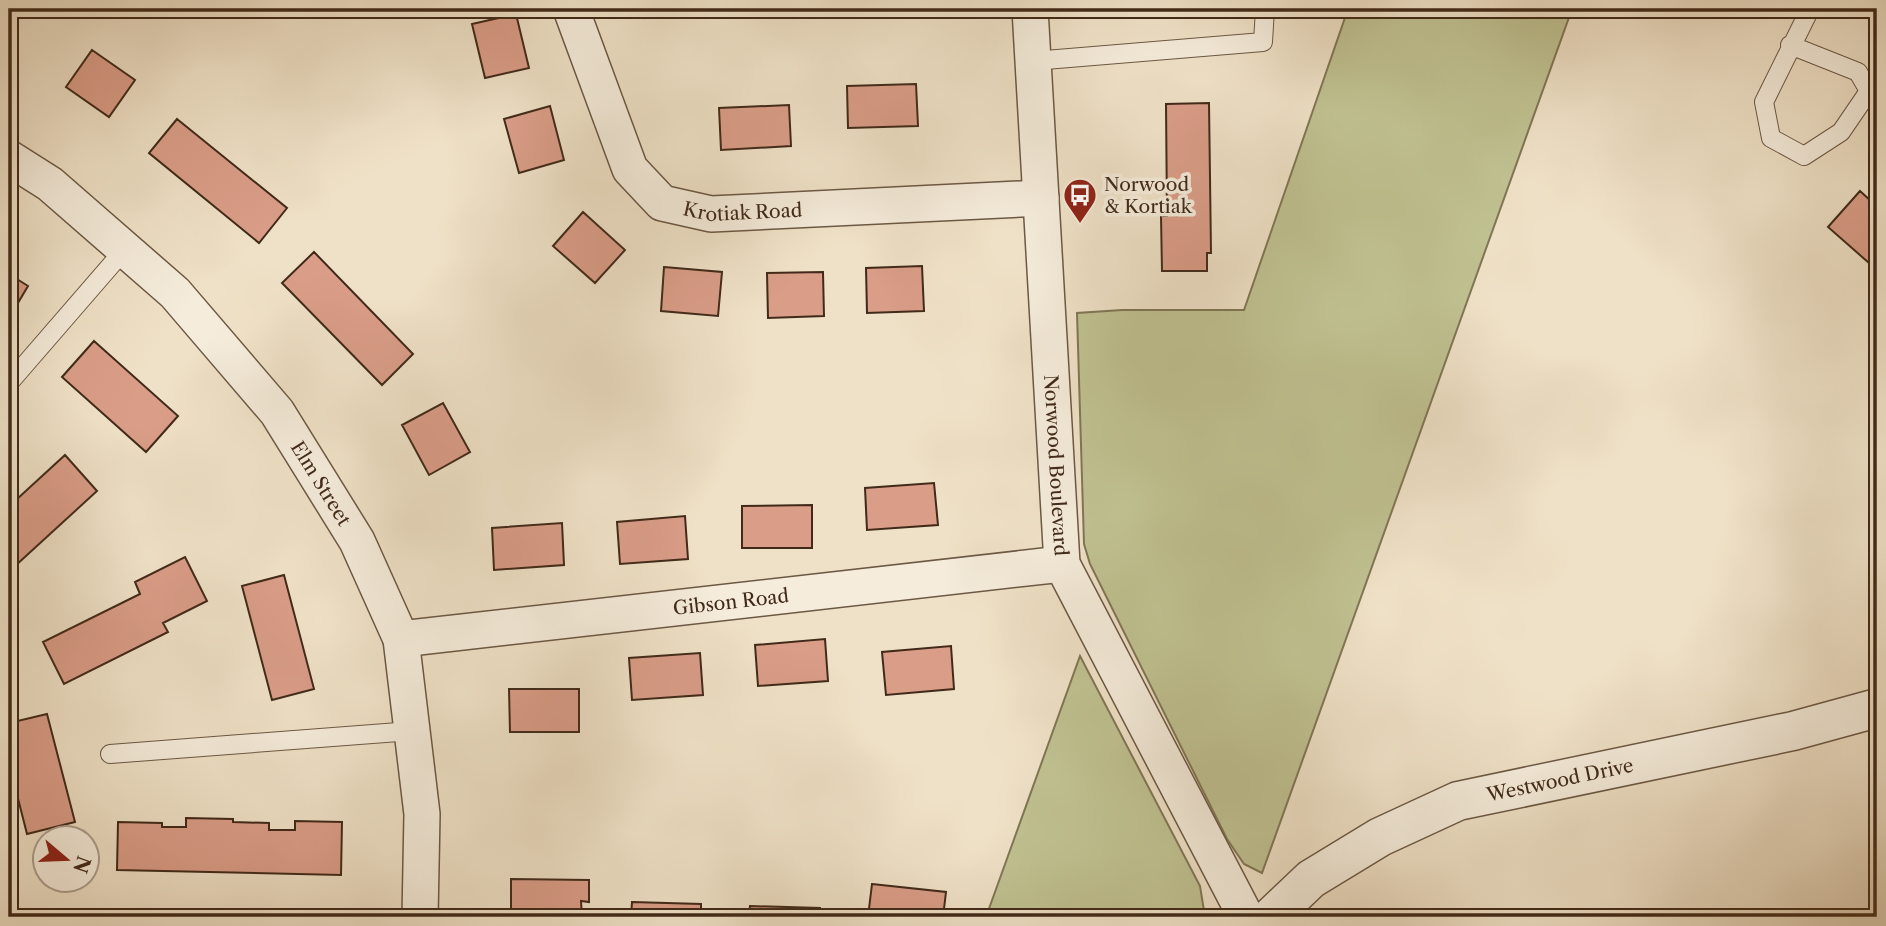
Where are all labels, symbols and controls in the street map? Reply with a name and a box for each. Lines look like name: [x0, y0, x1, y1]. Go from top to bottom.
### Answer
place label: Norwood & Kortiak: [1104, 173, 1193, 218]
bus stop icon: Norwood & Kortiak: [1061, 176, 1099, 225]
street label: Krotiak Road: [681, 197, 803, 226]
street label: Norwood Boulevard: [1039, 374, 1073, 557]
street label: Elm Street: [286, 437, 356, 530]
street label: Gibson Road: [672, 584, 791, 620]
street label: Westwood Drive: [1484, 754, 1635, 807]
north arrow: [32, 824, 102, 894]
text: N: [68, 853, 95, 876]

